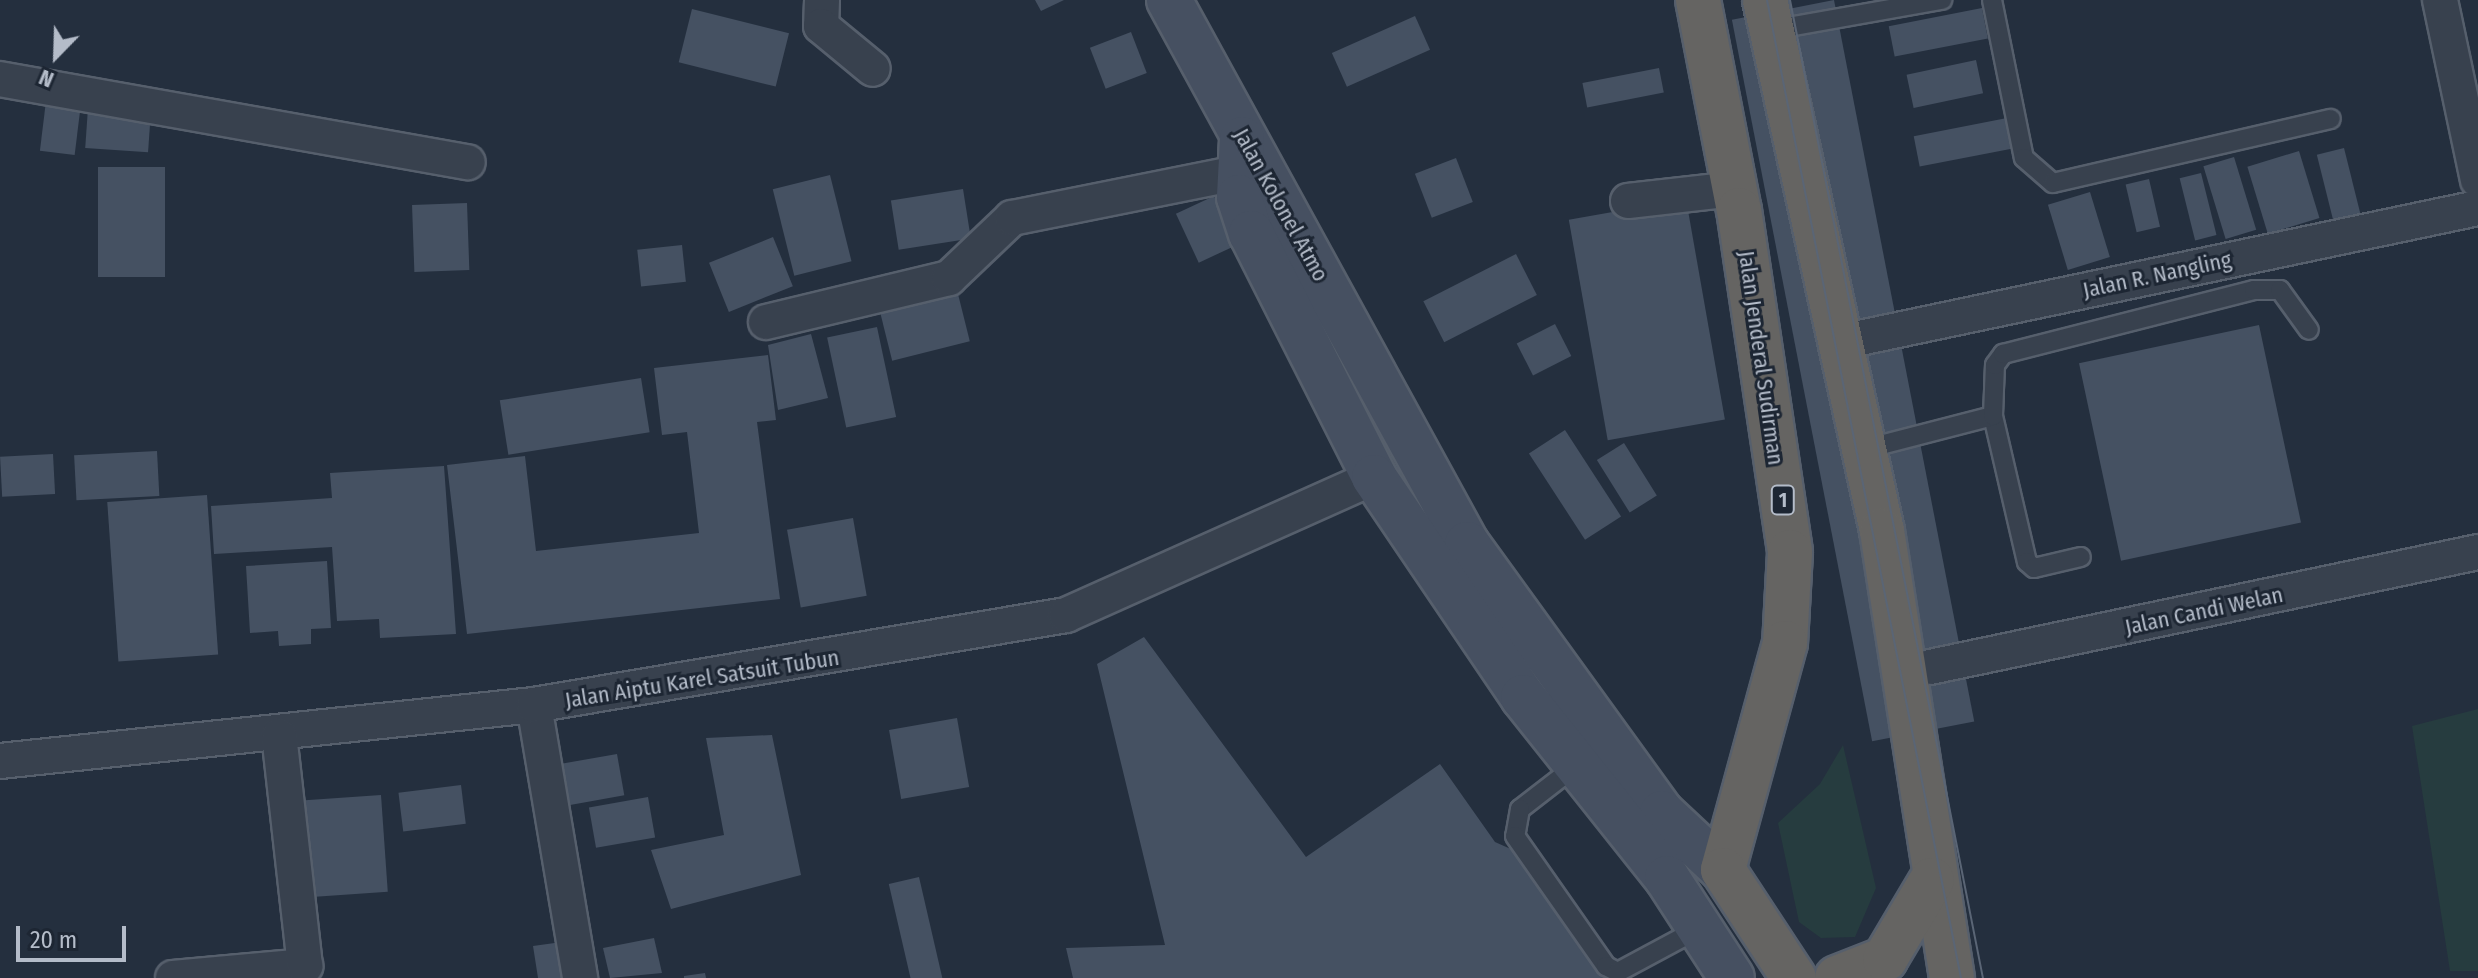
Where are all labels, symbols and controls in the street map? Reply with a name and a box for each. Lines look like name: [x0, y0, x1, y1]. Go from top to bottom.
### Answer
north arrow: [16, 16, 96, 96]
text: N: [35, 64, 58, 94]
street label: Jalan Kolonel Atmo: [1228, 124, 1334, 286]
street label: Jalan R. Nangling: [2080, 246, 2234, 304]
street label: Jalan Jenderal Sudirman: [1733, 249, 1789, 467]
road number: 1: [1769, 484, 1797, 516]
street label: Jalan Candi Welan: [2123, 581, 2285, 641]
street label: Jalan Aiptu Karel Satsuit Tubun: [563, 644, 841, 714]
scale bar: [20, 910, 130, 960]
text: 20 m: [30, 926, 77, 954]

